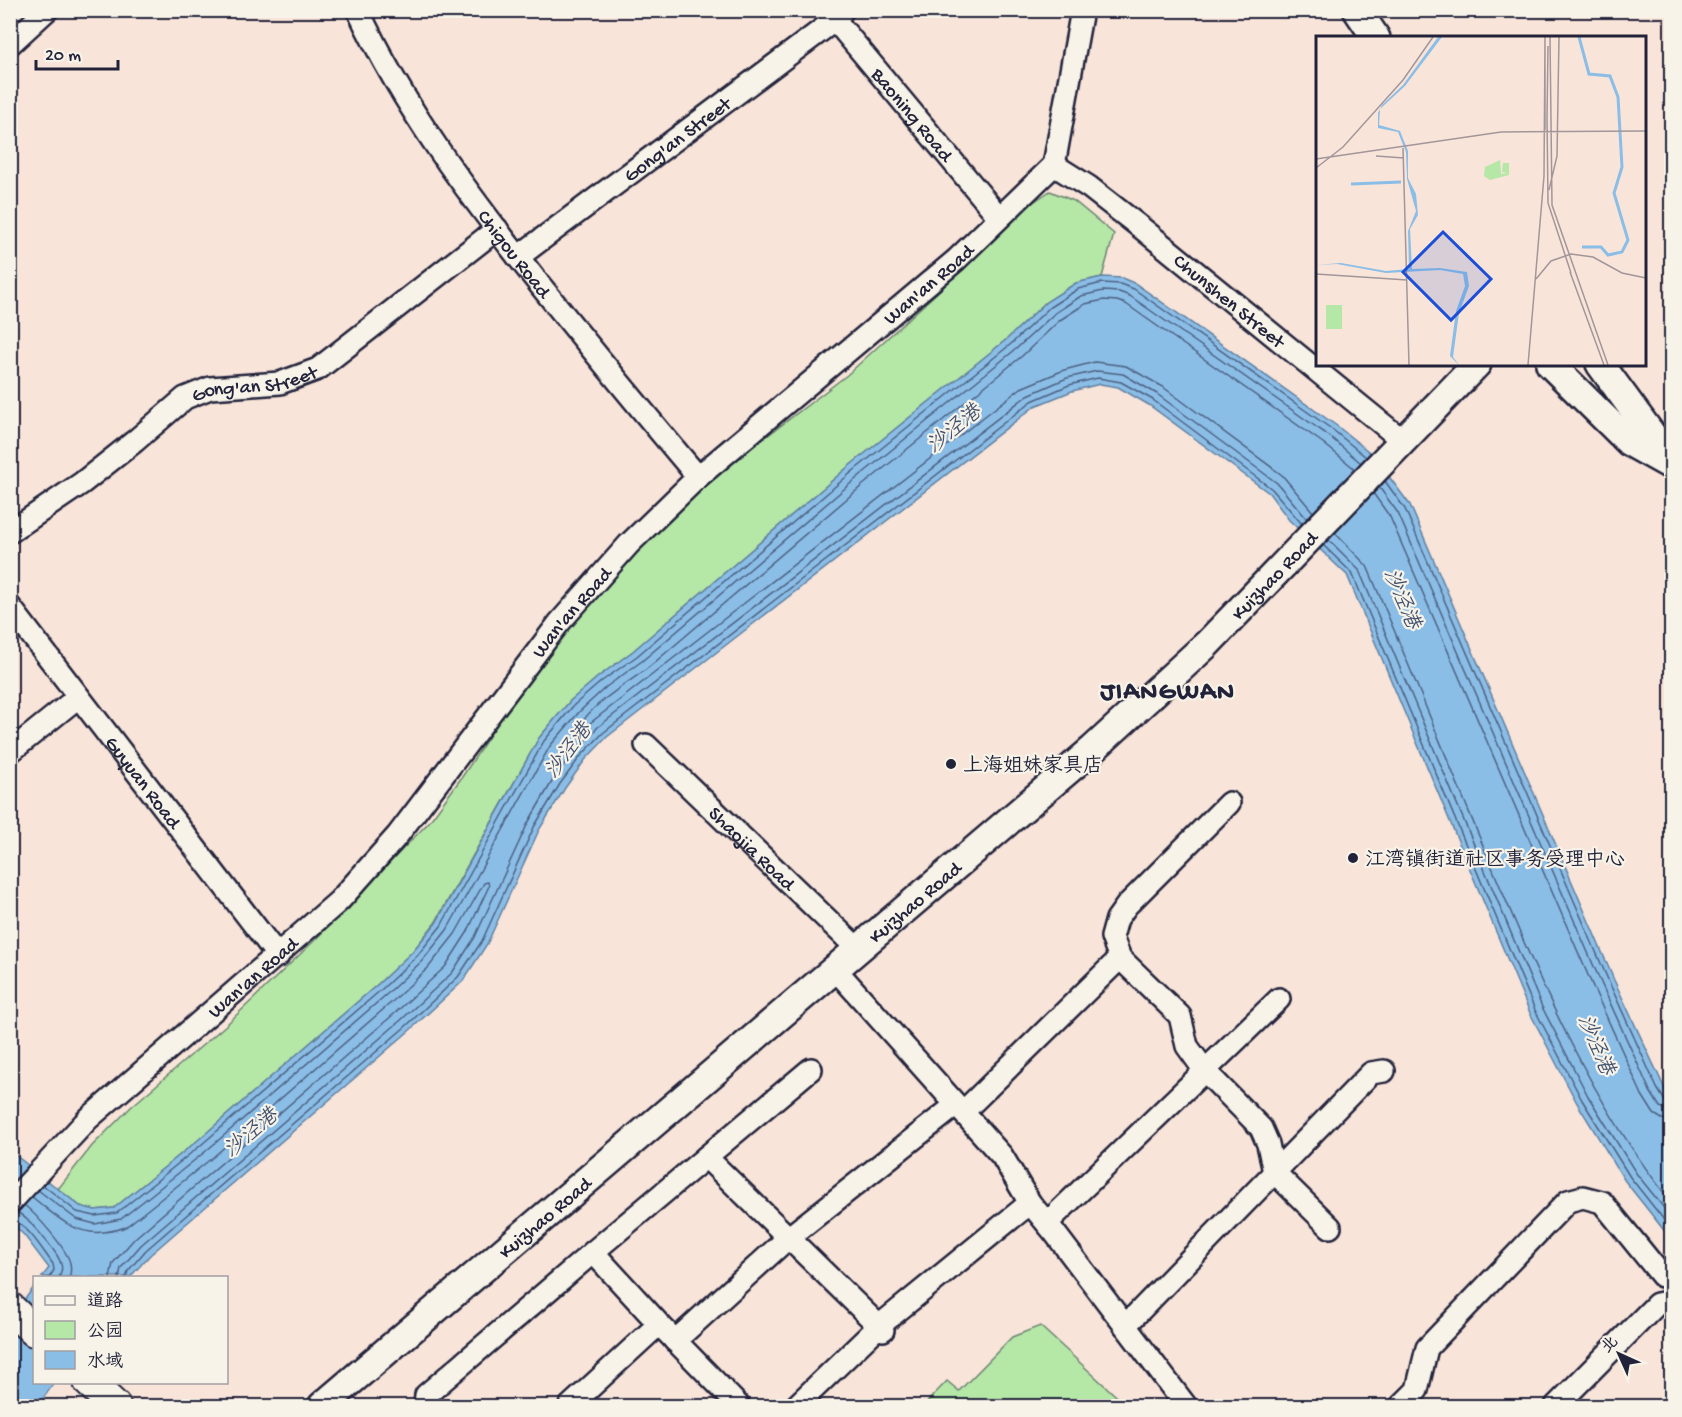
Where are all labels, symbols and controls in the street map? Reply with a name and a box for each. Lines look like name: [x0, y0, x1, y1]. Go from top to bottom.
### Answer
scale bar: [36, 33, 118, 71]
inset map: [1316, 36, 1646, 366]
text: 20 m: [45, 46, 81, 67]
street label: Baoning Road: [864, 64, 957, 169]
street label: Gong'an Street: [621, 93, 738, 189]
street label: Chigou Road: [471, 206, 555, 306]
street label: Wan'an Road: [880, 239, 982, 331]
street label: Chunshen Street: [1168, 251, 1289, 356]
street label: Gong'an Street: [189, 362, 323, 409]
water label: 沙泾港: [922, 398, 989, 460]
street label: Kuizhao Road: [1228, 527, 1326, 626]
street label: Wan'an Road: [529, 562, 620, 664]
water label: 沙泾港: [1376, 565, 1426, 635]
district label: JIANGWAN: [1099, 678, 1236, 709]
water label: 沙泾港: [539, 717, 600, 785]
street label: Guyuan Road: [98, 733, 185, 836]
place label: 上海姐妹家具店: [963, 754, 1103, 779]
marker: 上海姐妹家具店: [944, 757, 958, 771]
street label: Shaojia Road: [702, 803, 800, 899]
place label: 江湾镇街道社区事务受理中心: [1365, 848, 1625, 873]
marker: 江湾镇街道社区事务受理中心: [1346, 851, 1360, 865]
street label: Kuizhao Road: [865, 857, 969, 950]
street label: Wan'an Road: [205, 932, 306, 1024]
water label: 沙泾港: [1570, 1011, 1620, 1081]
water label: 沙泾港: [219, 1102, 286, 1165]
street label: Kuizhao Road: [496, 1172, 599, 1265]
legend: [33, 1276, 228, 1384]
text: 道路: [87, 1291, 123, 1313]
text: 公园: [87, 1321, 123, 1343]
north arrow: [1589, 1324, 1649, 1384]
text: 北: [1598, 1333, 1623, 1358]
text: 水域: [87, 1351, 123, 1373]

